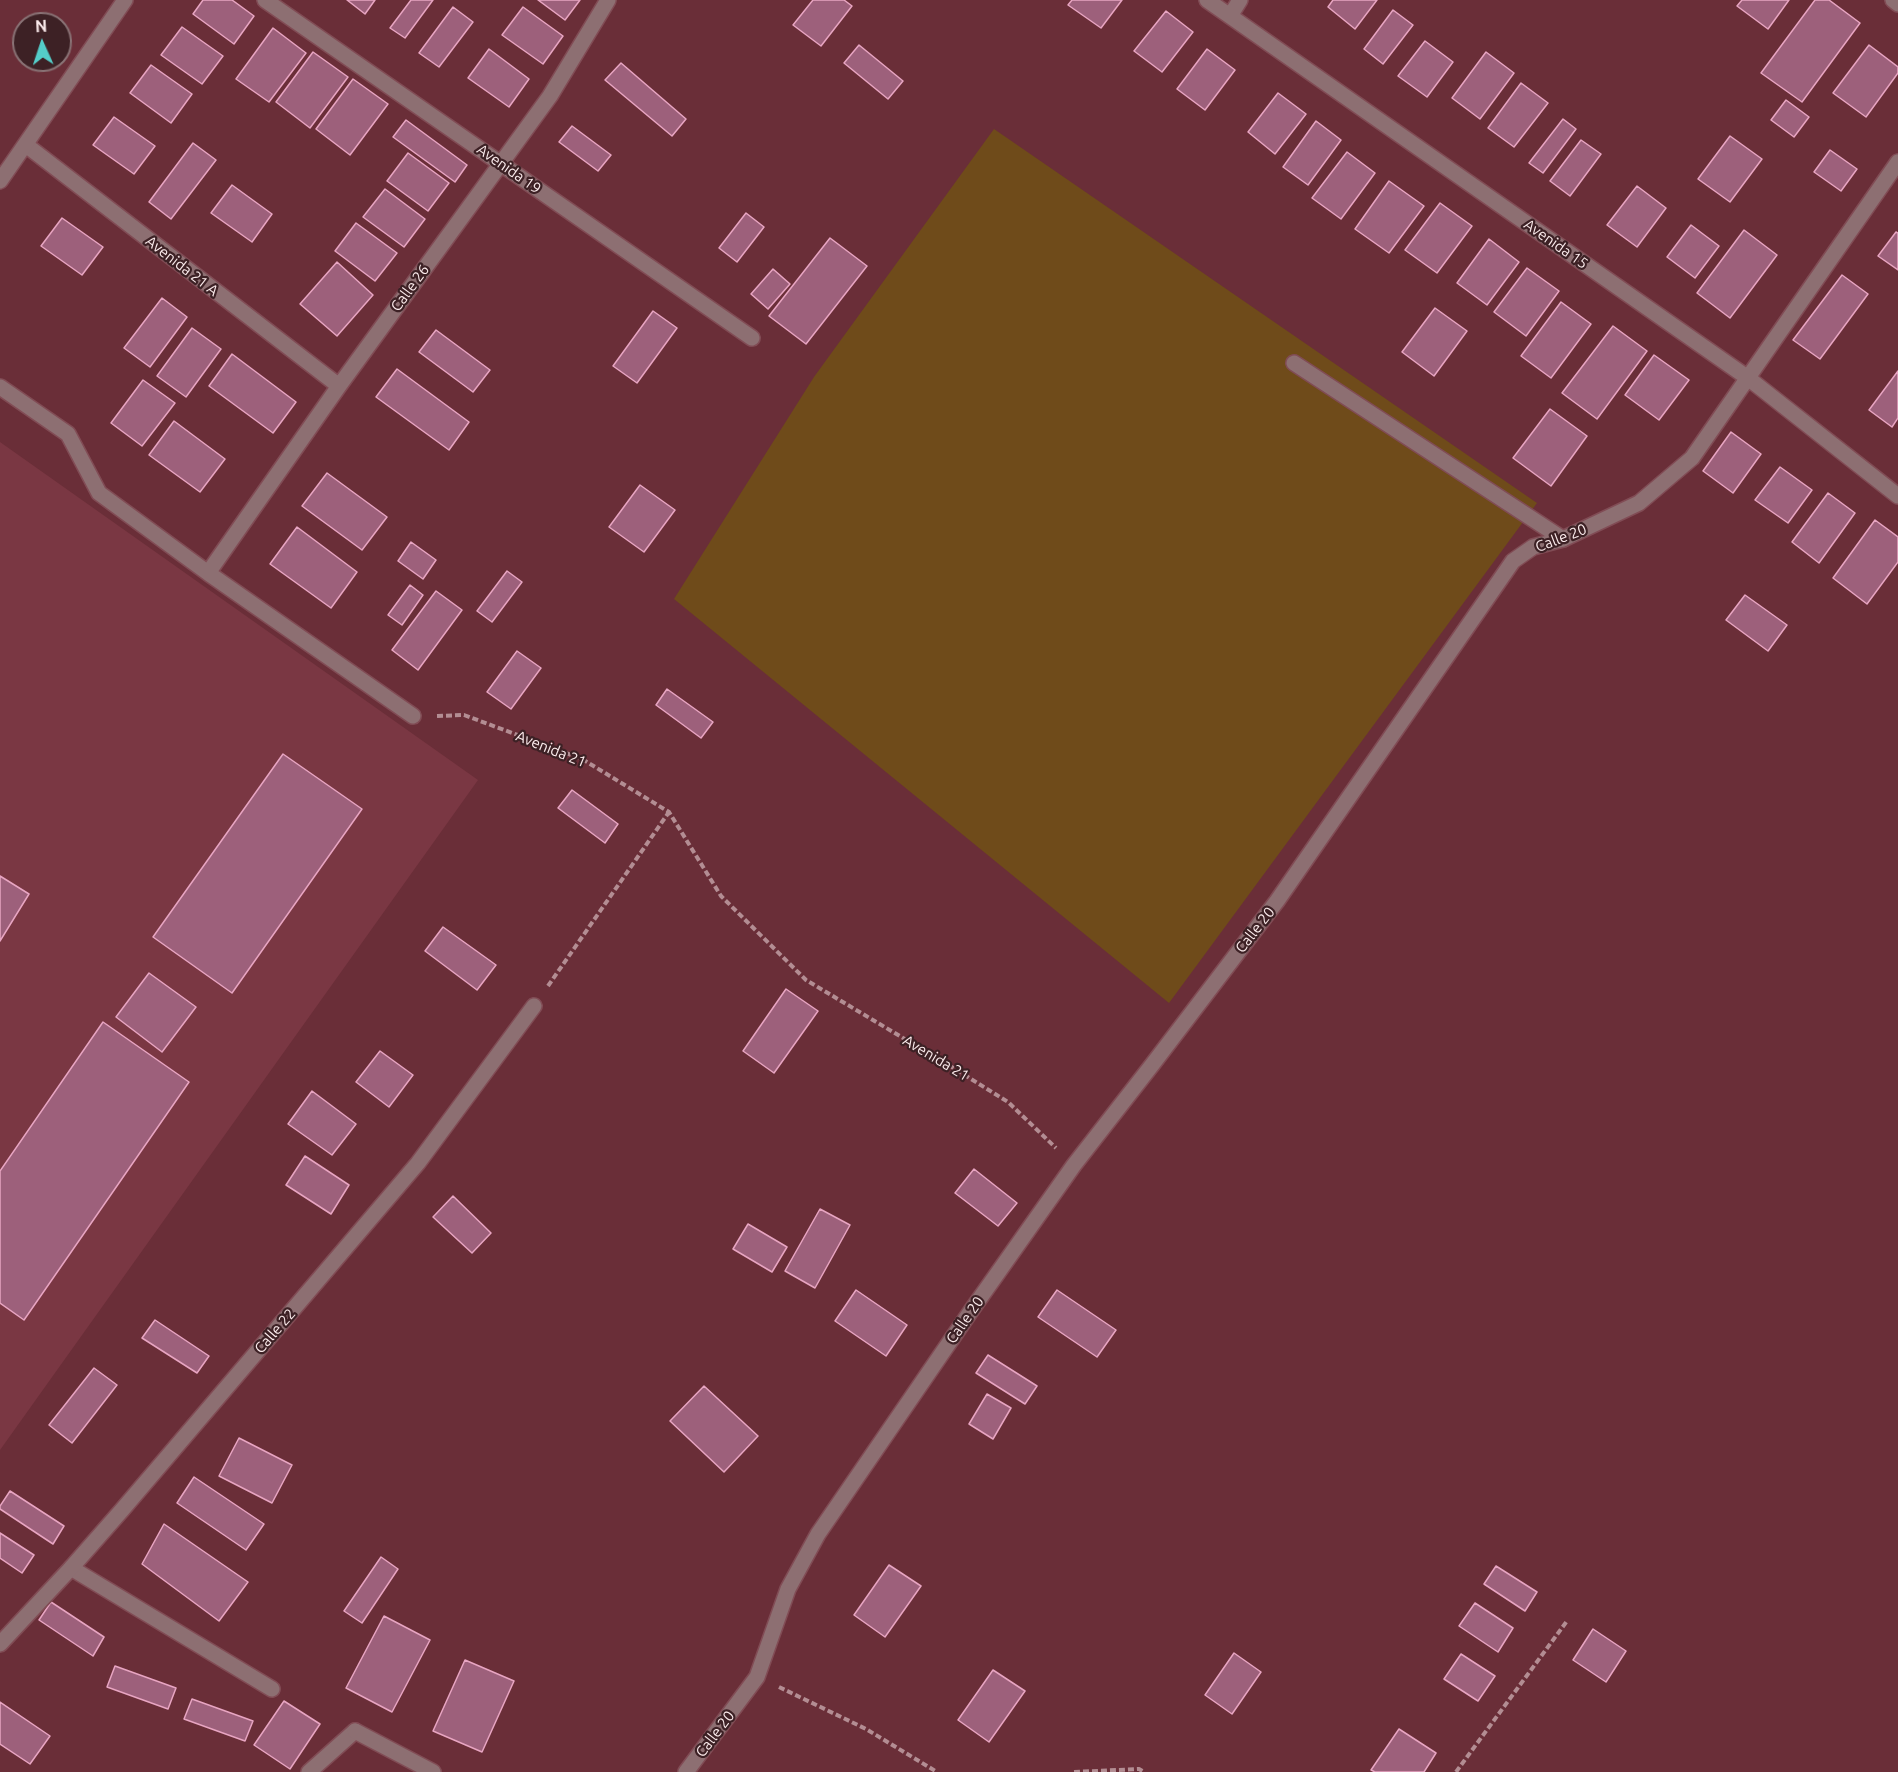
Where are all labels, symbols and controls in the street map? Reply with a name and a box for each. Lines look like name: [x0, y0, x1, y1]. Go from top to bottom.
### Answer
north arrow: [12, 12, 72, 72]
text: N: [35, 17, 48, 35]
street label: Avenida 19: [473, 140, 545, 198]
street label: Avenida 15: [1520, 215, 1592, 273]
street label: Avenida 21 A: [142, 232, 222, 300]
street label: Calle 26: [387, 261, 433, 315]
street label: Calle 20: [1533, 520, 1589, 556]
street label: Avenida 21: [513, 727, 589, 771]
street label: Calle 20: [1231, 903, 1279, 957]
street label: Avenida 21: [900, 1031, 972, 1085]
street label: Calle 20: [942, 1293, 988, 1347]
street label: Calle 22: [251, 1305, 299, 1357]
street label: Calle 20: [692, 1707, 738, 1761]

